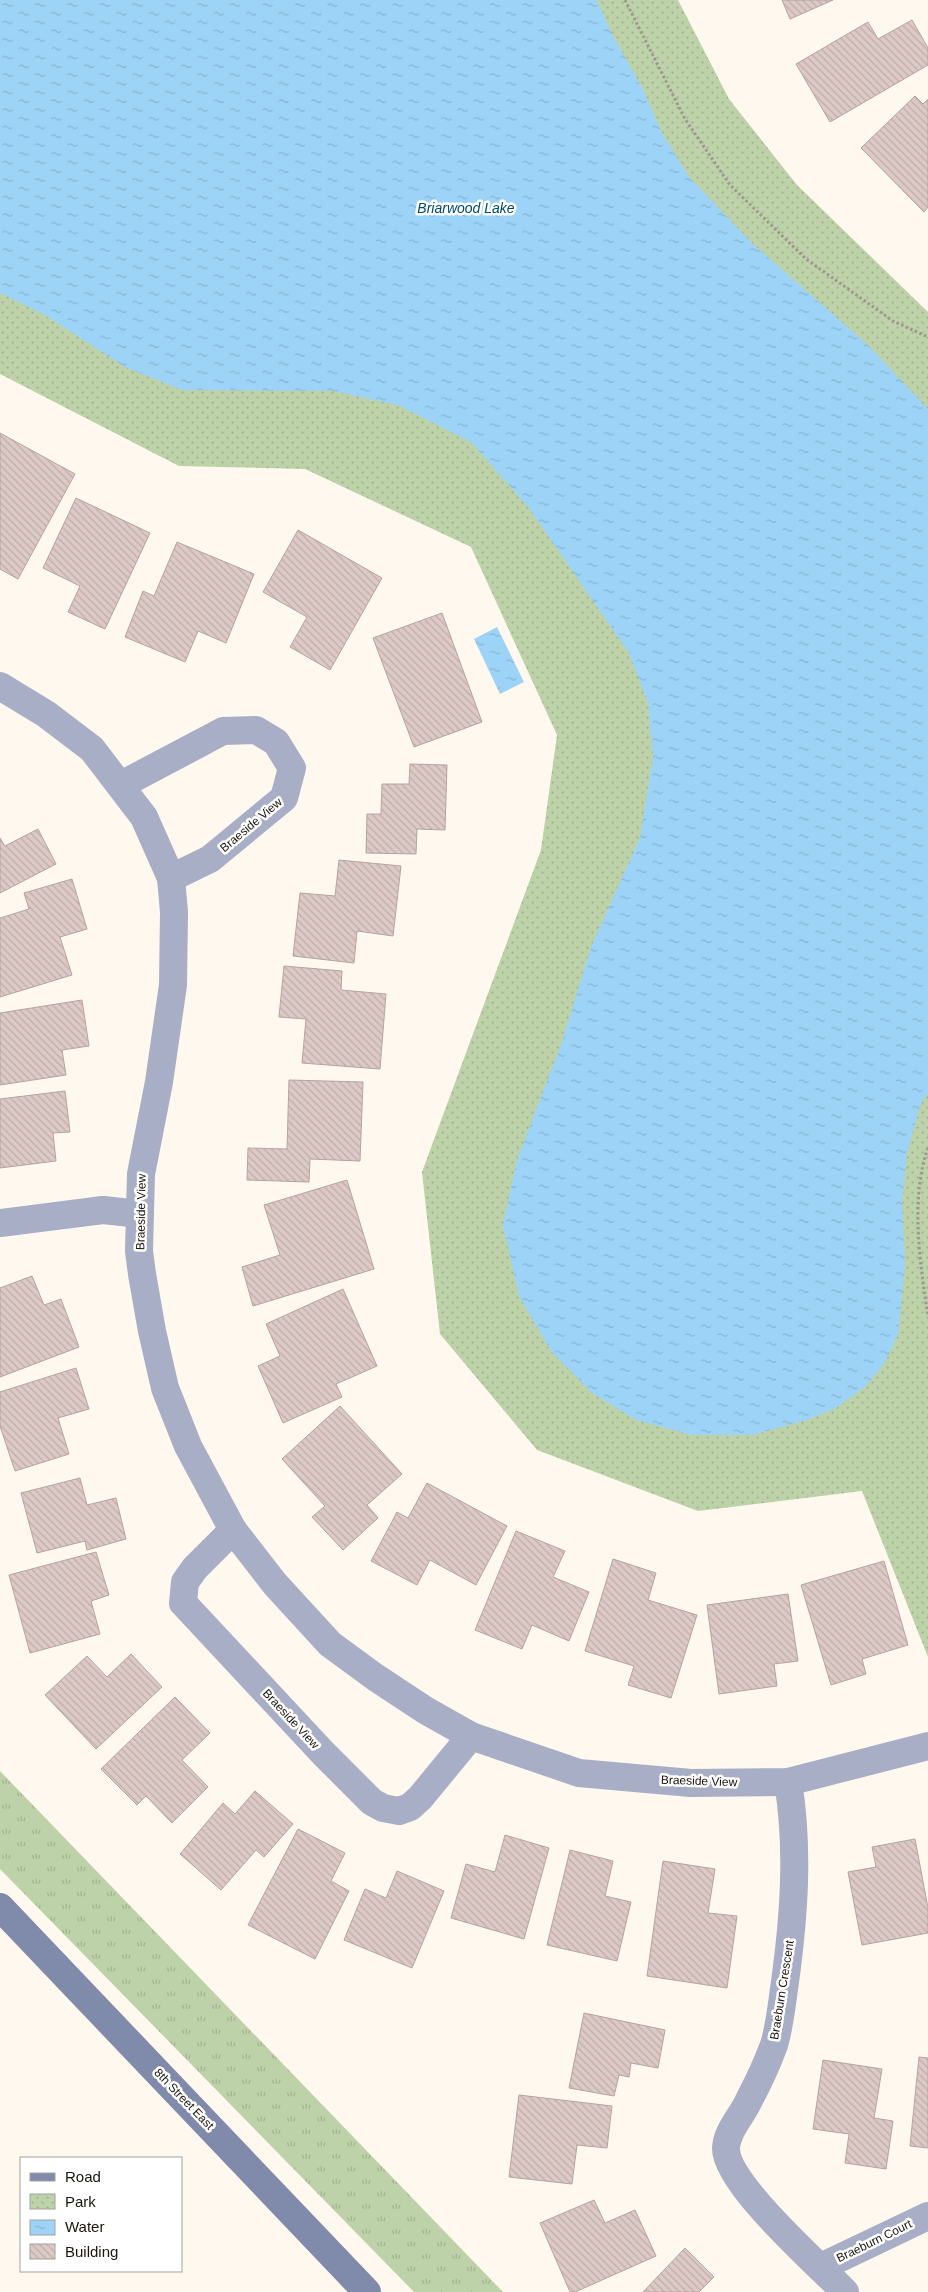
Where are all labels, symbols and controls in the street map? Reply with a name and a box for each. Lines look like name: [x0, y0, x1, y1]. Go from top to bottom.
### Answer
water label: Briarwood Lake: [417, 200, 515, 216]
street label: Braeside View: [217, 795, 285, 855]
street label: Braeside View: [133, 1173, 149, 1250]
street label: Braeside View: [260, 1686, 322, 1752]
street label: Braeside View: [661, 1773, 738, 1789]
street label: Braeburn Crescent: [767, 1939, 797, 2041]
street label: 8th Street East: [151, 2066, 217, 2133]
legend: [20, 2157, 182, 2272]
text: Road: [65, 2168, 101, 2185]
text: Park: [65, 2193, 96, 2210]
street label: Braeburn Court: [834, 2216, 915, 2265]
text: Water: [65, 2218, 104, 2235]
text: Building: [65, 2243, 118, 2260]

